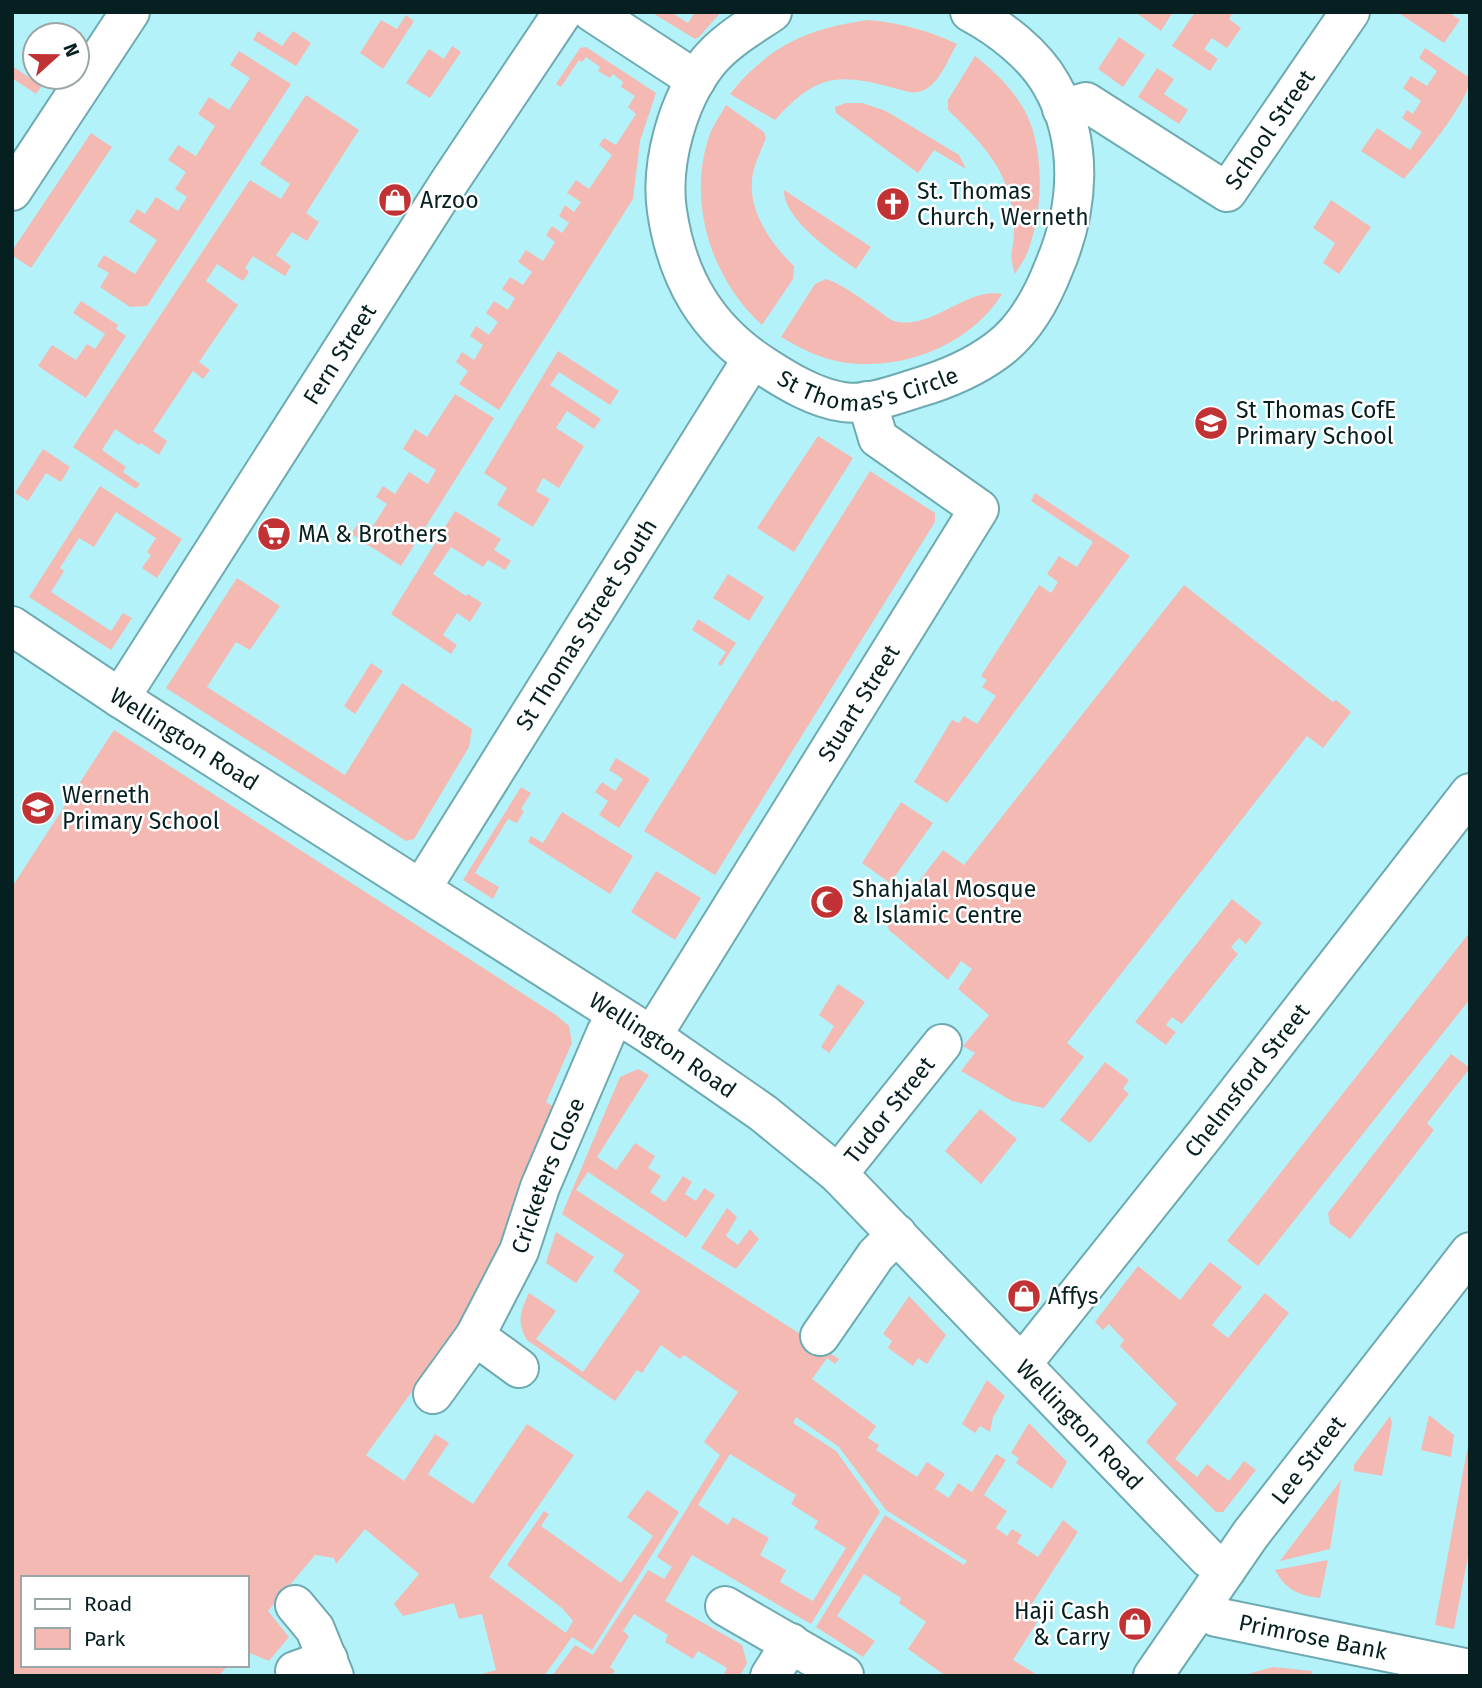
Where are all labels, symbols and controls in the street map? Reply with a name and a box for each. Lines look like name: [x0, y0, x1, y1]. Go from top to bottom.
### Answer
north arrow: [21, 21, 91, 91]
text: N: [58, 40, 84, 60]
street label: School Street: [1219, 64, 1321, 195]
place label: St. Thomas Church, Werneth: [917, 177, 1089, 231]
shop icon: Arzoo: [376, 181, 414, 219]
church icon: St. Thomas Church, Werneth: [874, 185, 912, 223]
place label: Arzoo: [420, 186, 479, 214]
street label: Fern Street: [297, 298, 382, 410]
street label: St Thomas's Circle: [774, 355, 962, 383]
text: St Thomas's Circle: [772, 361, 962, 417]
place label: St Thomas CofE Primary School: [1236, 396, 1396, 450]
school or university icon: St Thomas CofE Primary School: [1192, 404, 1230, 442]
street label: St Thomas Street South: [510, 513, 663, 735]
supermarket icon: MA & Brothers: [255, 515, 293, 553]
place label: MA & Brothers: [298, 520, 447, 548]
street label: Stuart Street: [812, 639, 906, 767]
street label: Wellington Road: [105, 681, 264, 796]
place label: Werneth Primary School: [62, 781, 220, 835]
school or university icon: Werneth Primary School: [19, 789, 57, 827]
place label: Shahjalal Mosque & Islamic Centre: [852, 875, 1036, 929]
mosque icon: Shahjalal Mosque & Islamic Centre: [808, 883, 846, 921]
street label: Wellington Road: [584, 986, 742, 1104]
street label: Chelmsford Street: [1178, 997, 1316, 1163]
street label: Tudor Street: [838, 1050, 941, 1169]
street label: Cricketers Close: [505, 1093, 591, 1257]
shop icon: Affys: [1005, 1277, 1043, 1315]
place label: Affys: [1048, 1282, 1099, 1310]
street label: Wellington Road: [1010, 1353, 1149, 1496]
street label: Lee Street: [1265, 1410, 1352, 1510]
legend: [21, 1576, 248, 1667]
text: Road: [84, 1591, 132, 1617]
place label: Haji Cash & Carry: [1014, 1597, 1111, 1651]
shop icon: Haji Cash & Carry: [1116, 1605, 1154, 1643]
street label: Primrose Bank: [1236, 1608, 1390, 1666]
text: Park: [84, 1626, 126, 1652]

